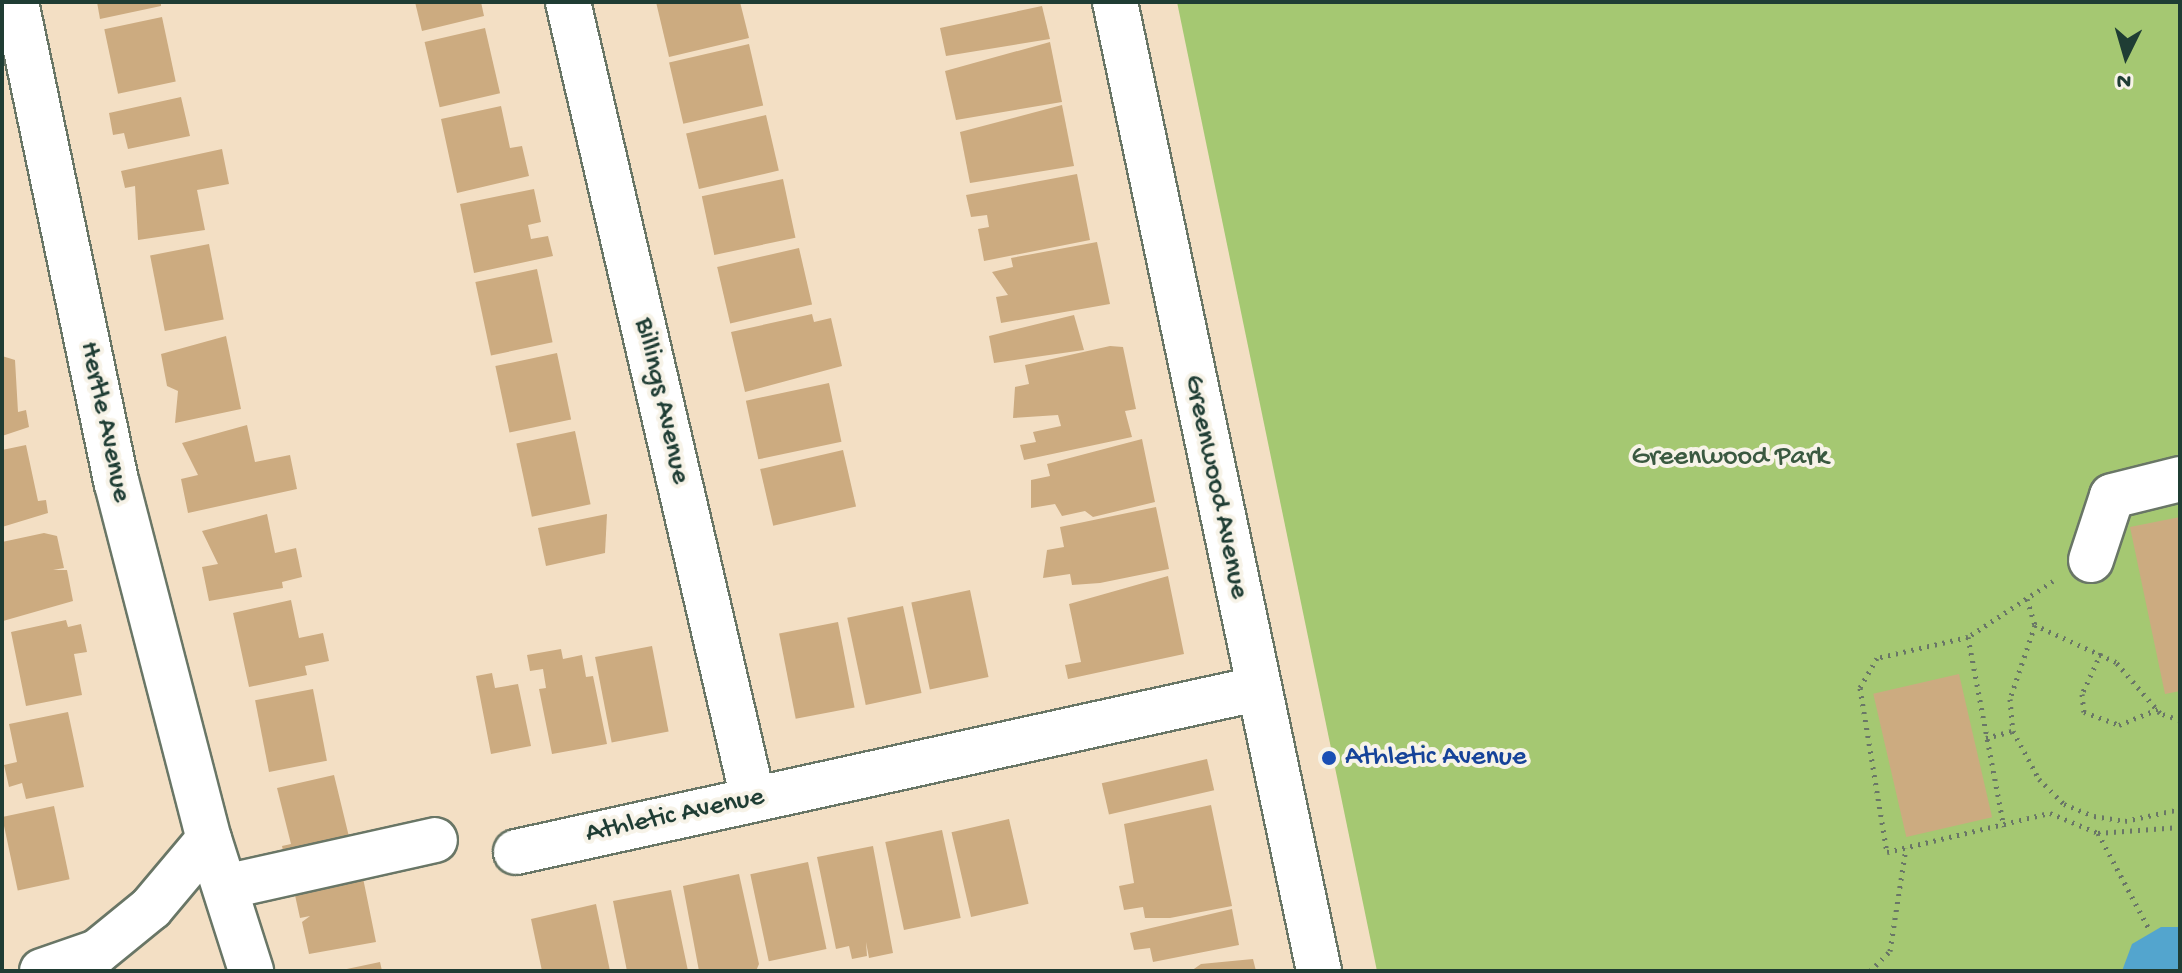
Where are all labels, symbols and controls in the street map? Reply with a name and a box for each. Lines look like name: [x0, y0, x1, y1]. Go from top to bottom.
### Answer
north arrow: [2086, 16, 2166, 96]
text: N: [2116, 66, 2132, 93]
street label: Billings Avenue: [626, 315, 696, 487]
street label: Hertle Avenue: [71, 339, 137, 505]
street label: Greenwood Avenue: [1175, 372, 1255, 602]
park label: Greenwood Park: [1632, 441, 1828, 475]
place label: Athletic Avenue: [1345, 741, 1526, 775]
marker: Athletic Avenue: [1320, 749, 1338, 767]
street label: Athletic Avenue: [583, 781, 767, 851]

